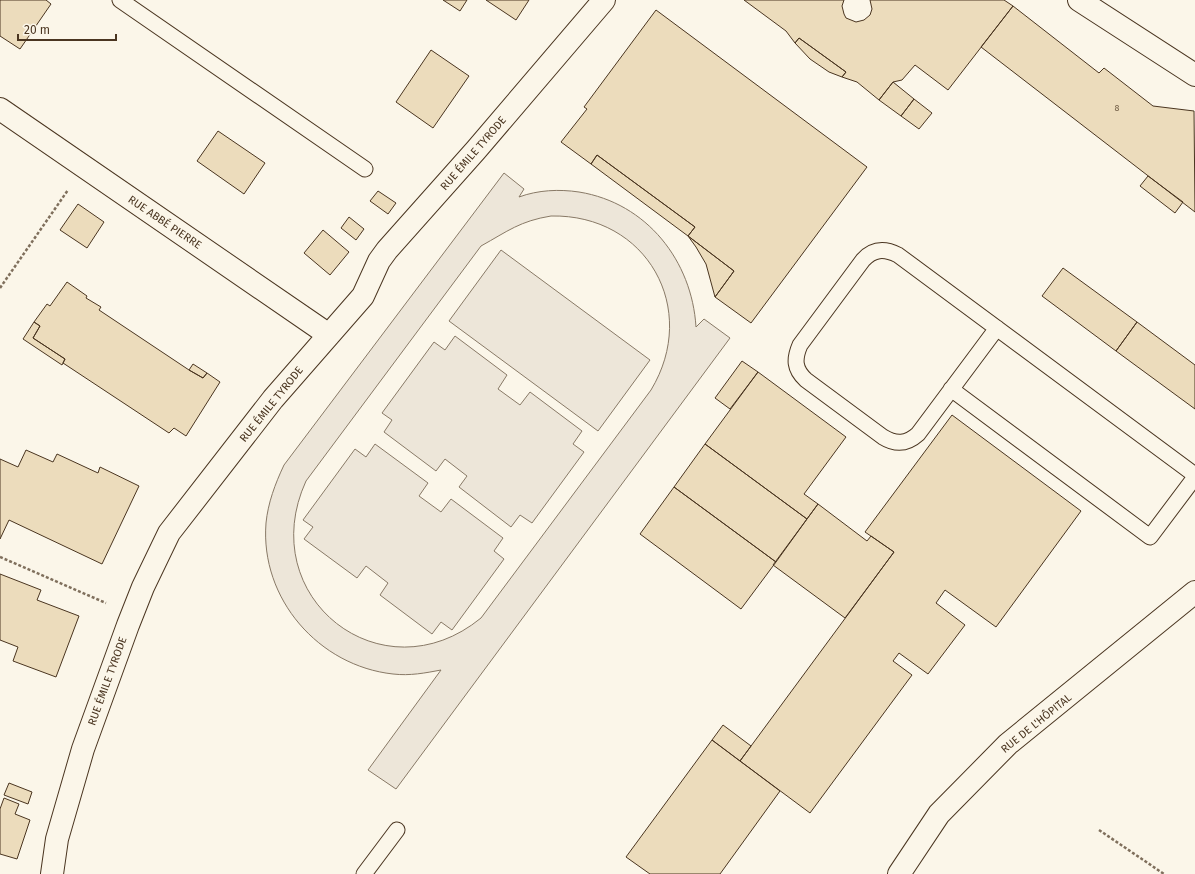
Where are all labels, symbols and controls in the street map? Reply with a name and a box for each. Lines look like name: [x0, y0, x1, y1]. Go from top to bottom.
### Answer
scale bar: [18, 16, 116, 42]
text: 20 m: [24, 23, 50, 37]
house number: 8: [1115, 103, 1120, 113]
street label: RUE ÉMILE TYRODE: [437, 113, 509, 193]
street label: RUE ABBÉ PIERRE: [125, 192, 205, 252]
street label: RUE ÉMILE TYRODE: [236, 363, 306, 445]
street label: RUE ÉMILE TYRODE: [84, 635, 130, 727]
street label: RUE DE L'HÔPITAL: [998, 690, 1075, 756]

